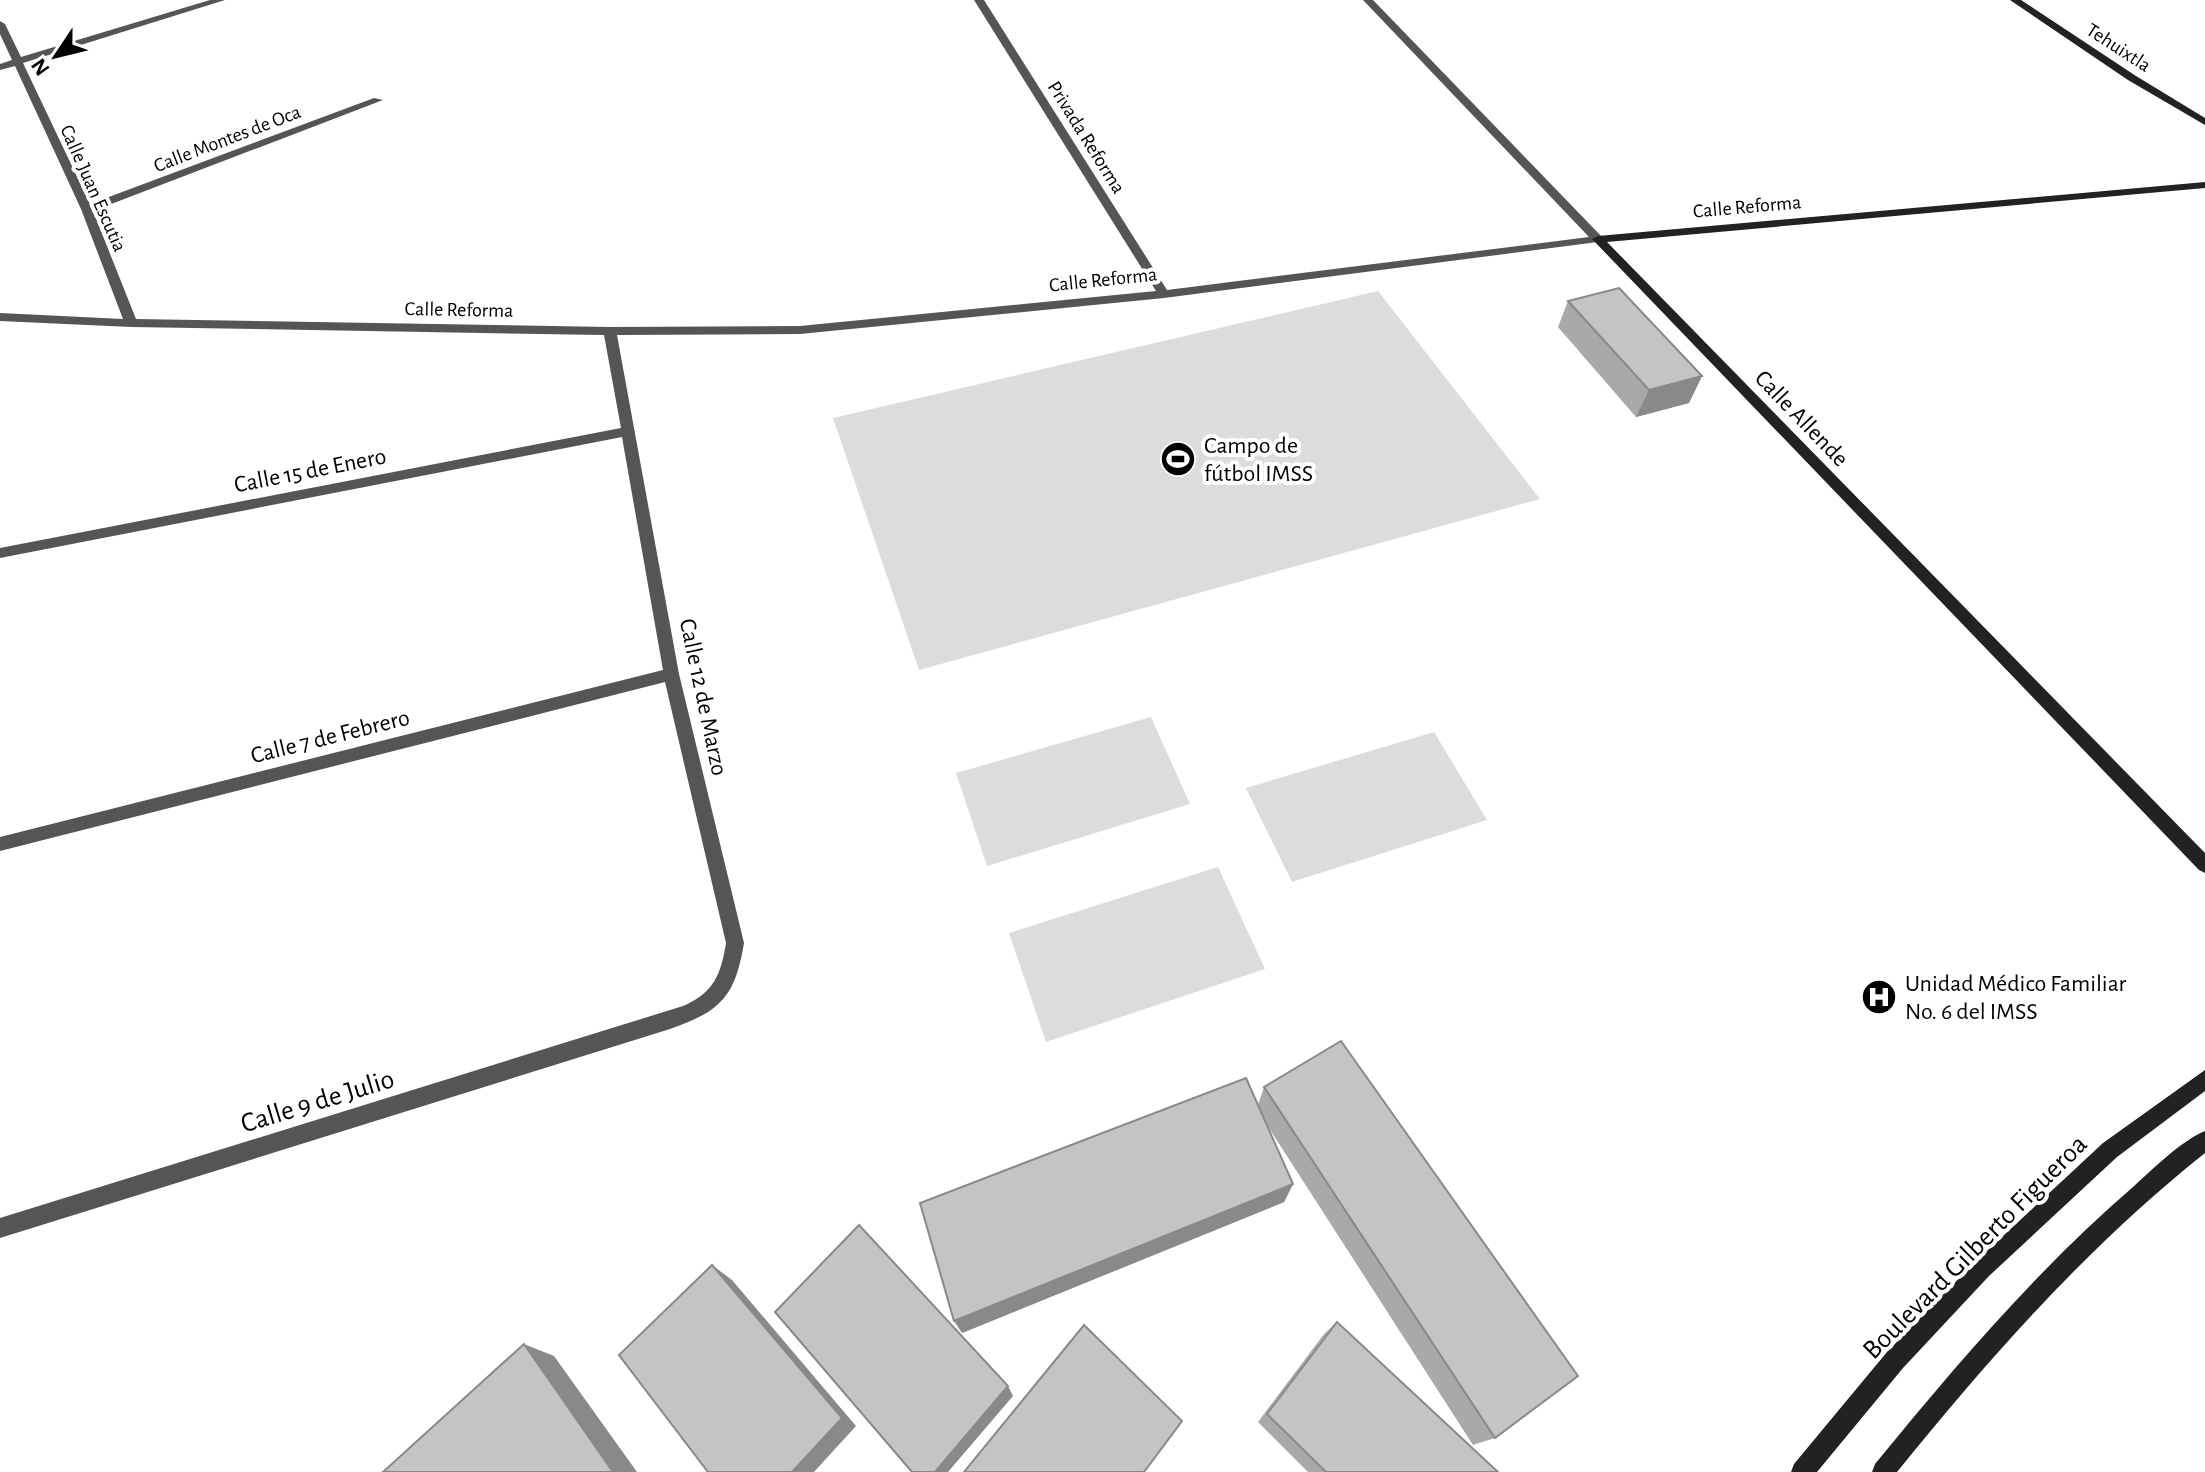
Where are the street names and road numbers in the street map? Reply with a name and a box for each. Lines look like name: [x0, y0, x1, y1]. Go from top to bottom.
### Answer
street label: Tehuixtla: [2083, 20, 2154, 76]
street label: Privada Reforma: [1044, 78, 1129, 197]
street label: Calle Montes de Oca: [151, 102, 304, 176]
street label: Calle Juan Escutia: [56, 122, 130, 255]
street label: Calle Reforma: [1692, 192, 1802, 222]
street label: Calle Reforma: [1048, 264, 1158, 296]
street label: Calle Reforma: [404, 299, 513, 321]
street label: Calle Allende: [1750, 366, 1853, 471]
street label: Calle 15 de Enero: [232, 444, 388, 497]
street label: Calle 12 de Marzo: [675, 617, 731, 778]
street label: Calle 7 de Febrero: [248, 706, 412, 768]
street label: Calle 9 de Julio: [238, 1065, 398, 1139]
street label: Boulevard Gilberto Figueroa: [1858, 1130, 2093, 1365]

